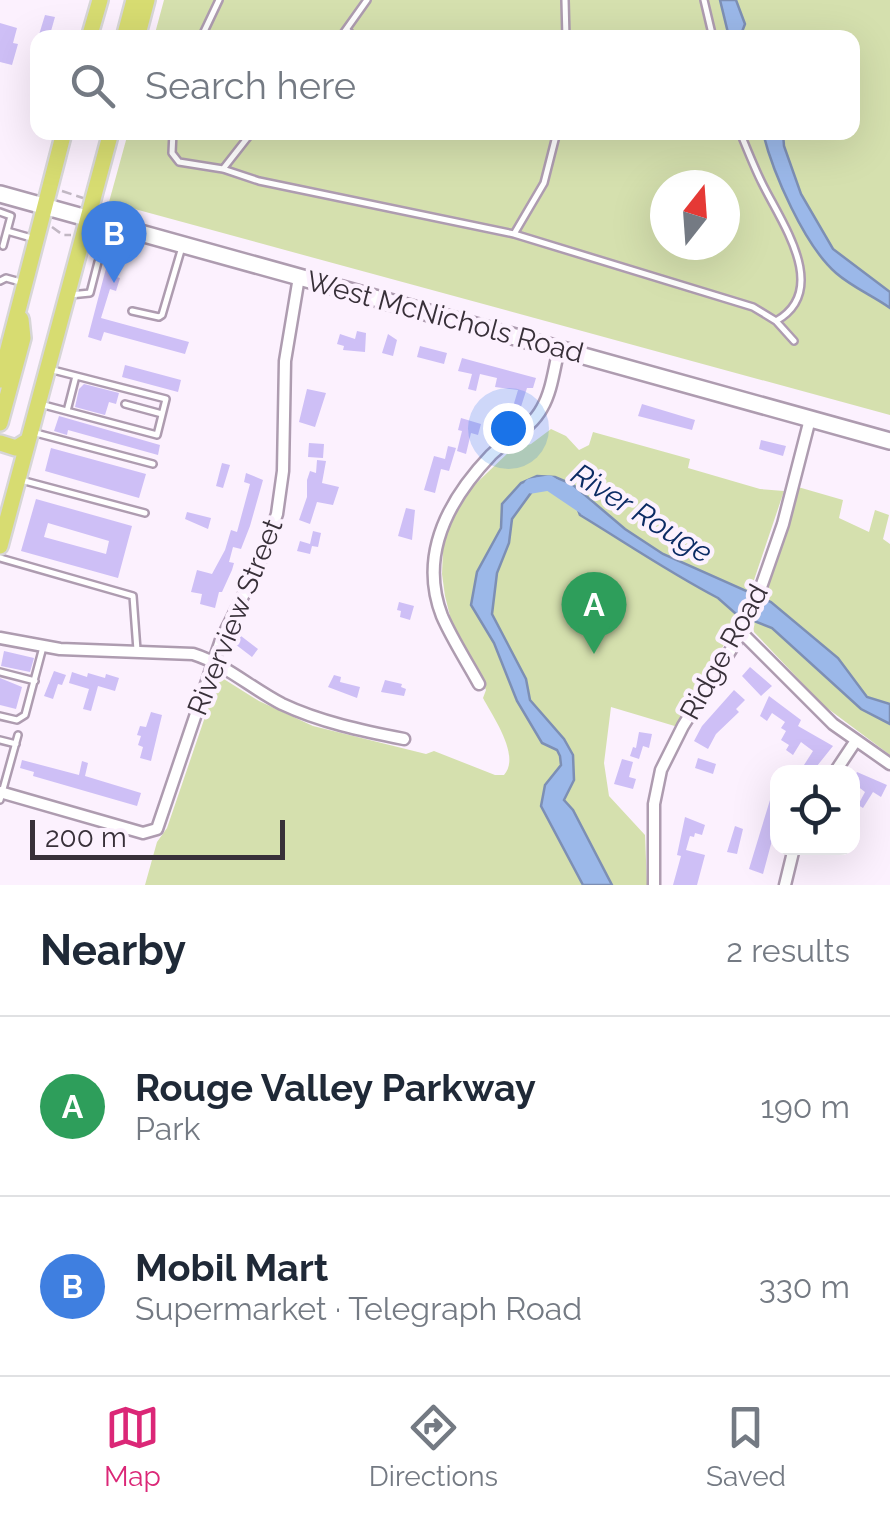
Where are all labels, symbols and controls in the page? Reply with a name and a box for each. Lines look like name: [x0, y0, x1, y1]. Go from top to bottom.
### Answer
search box: [30, 30, 860, 140]
icon: search: [65, 58, 120, 113]
text: Search here: [145, 63, 356, 108]
north arrow: [650, 170, 740, 260]
pin: B: [82, 200, 146, 283]
street label: West McNichols Road: [303, 264, 587, 370]
your location: [483, 403, 534, 454]
water label: River Rouge: [565, 456, 719, 570]
street label: Riverview Street: [181, 513, 290, 720]
pin: A: [562, 572, 626, 654]
street label: Ridge Road: [673, 579, 775, 725]
map controls: [770, 765, 860, 855]
button: locate: [770, 765, 860, 855]
scale bar: [30, 815, 285, 860]
text: 200 m: [45, 821, 127, 854]
text: Nearby: [40, 926, 186, 975]
text: 2 results: [726, 932, 850, 969]
text: Rouge Valley Parkway: [135, 1065, 536, 1110]
text: A: [62, 1088, 83, 1125]
text: 190 m: [760, 1088, 850, 1125]
text: Park: [135, 1110, 200, 1147]
text: Mobil Mart: [135, 1245, 328, 1290]
text: B: [62, 1268, 83, 1305]
text: 330 m: [759, 1268, 850, 1305]
text: Supermarket · Telegraph Road: [135, 1290, 582, 1327]
tab: Map: [104, 1400, 161, 1493]
tab: Directions: [369, 1400, 498, 1493]
tab: Saved: [706, 1400, 786, 1493]

